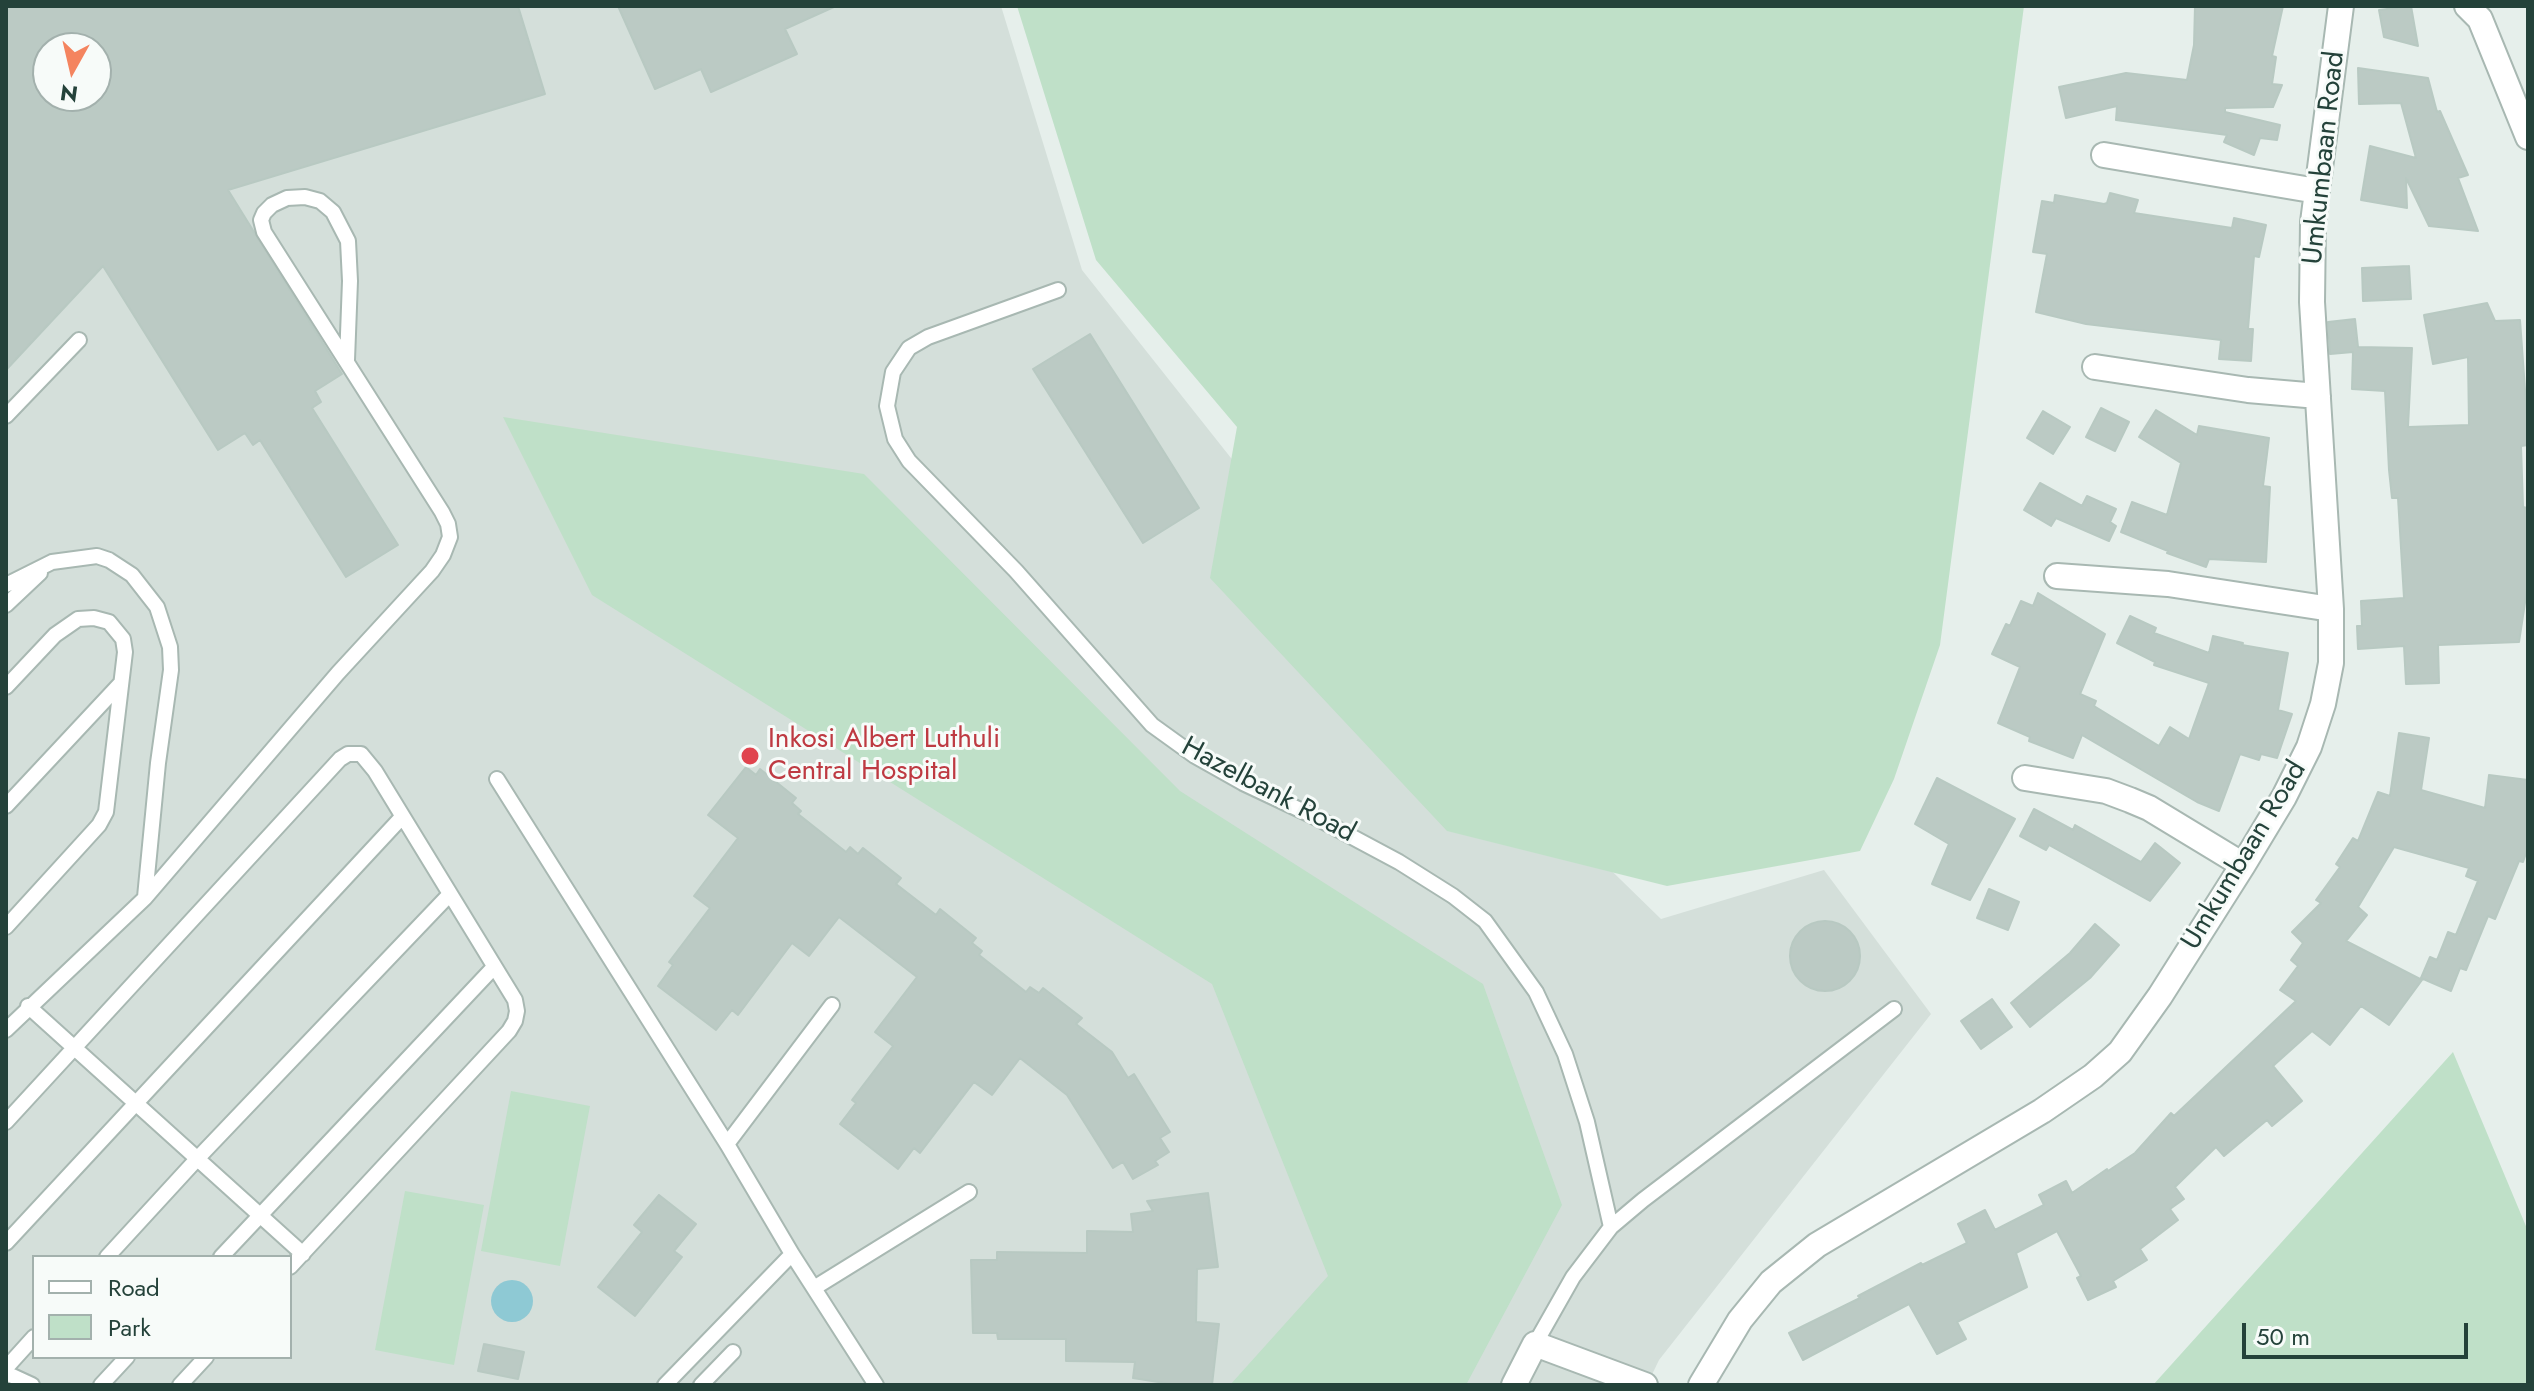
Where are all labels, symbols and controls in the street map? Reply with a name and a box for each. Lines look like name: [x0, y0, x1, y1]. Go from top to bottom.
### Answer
north arrow: [32, 32, 112, 112]
street label: Umkumbaan Road: [2297, 50, 2353, 266]
text: N: [58, 77, 80, 111]
place label: Inkosi Albert Luthuli Central Hospital: [768, 723, 1000, 789]
street label: Hazelbank Road: [1175, 731, 1361, 851]
marker: Inkosi Albert Luthuli Central Hospital: [739, 745, 761, 767]
street label: Umkumbaan Road: [2175, 755, 2315, 957]
legend: [32, 1255, 292, 1359]
text: Road: [108, 1270, 160, 1305]
scale bar: [2246, 1307, 2472, 1357]
text: Park: [108, 1310, 151, 1345]
text: 50 m: [2256, 1319, 2310, 1354]

